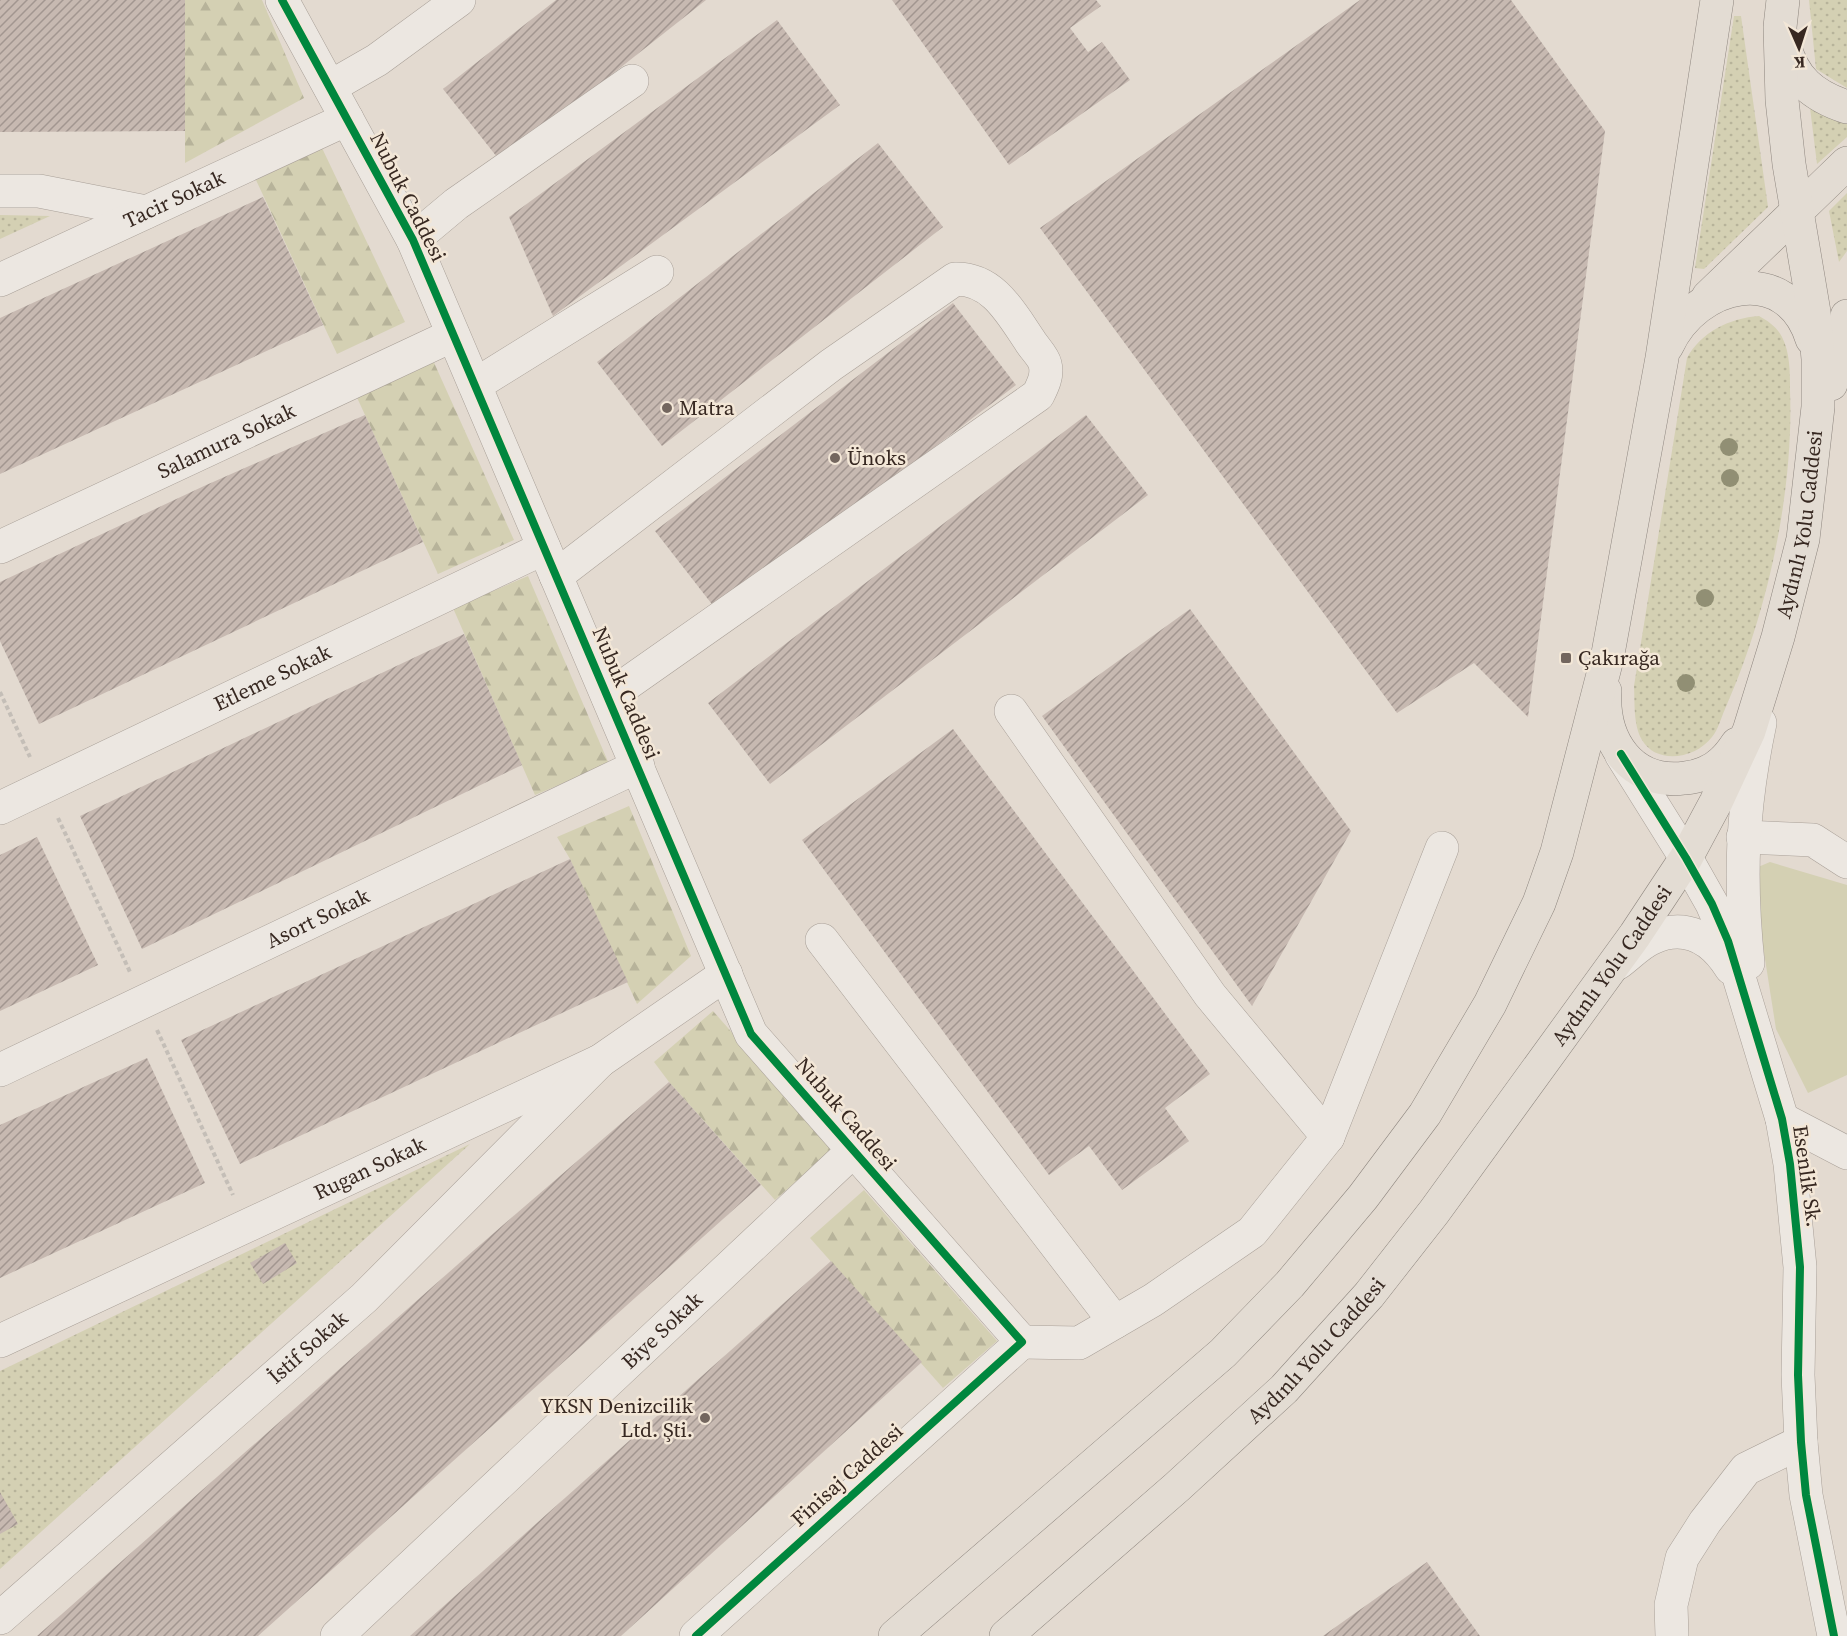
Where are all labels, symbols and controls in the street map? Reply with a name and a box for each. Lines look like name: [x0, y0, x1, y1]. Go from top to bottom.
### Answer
north arrow: [1769, 18, 1829, 78]
text: K: [1793, 52, 1806, 74]
street label: Nubuk Caddesi: [363, 127, 454, 266]
street label: Tacir Sokak: [119, 163, 230, 235]
place label: Matra: [679, 393, 735, 422]
street label: Salamura Sokak: [152, 396, 300, 485]
marker: Matra: [660, 401, 674, 415]
street label: Aydınlı Yolu Caddesi: [1768, 429, 1829, 621]
place label: Ünoks: [847, 443, 906, 472]
marker: Ünoks: [828, 451, 842, 465]
street label: Nubuk Caddesi: [585, 622, 667, 764]
street label: Etleme Sokak: [209, 637, 336, 718]
place label: Çakırağa: [1578, 643, 1660, 672]
marker: Çakırağa: [1559, 651, 1573, 665]
street label: Aydınlı Yolu Caddesi: [1544, 879, 1678, 1051]
street label: Asort Sokak: [261, 881, 375, 955]
street label: Nubuk Caddesi: [789, 1051, 904, 1177]
street label: Esenlik Sk.: [1786, 1123, 1829, 1229]
street label: Rugan Sokak: [309, 1129, 430, 1207]
street label: Aydınlı Yolu Caddesi: [1240, 1271, 1392, 1430]
street label: Biye Sokak: [615, 1285, 709, 1375]
street label: İstif Sokak: [261, 1303, 354, 1390]
place label: YKSN Denizcilik Ltd. Şti.: [540, 1391, 694, 1444]
marker: YKSN Denizcilik Ltd. Şti.: [698, 1411, 712, 1425]
street label: Finisaj Caddesi: [784, 1417, 909, 1533]

